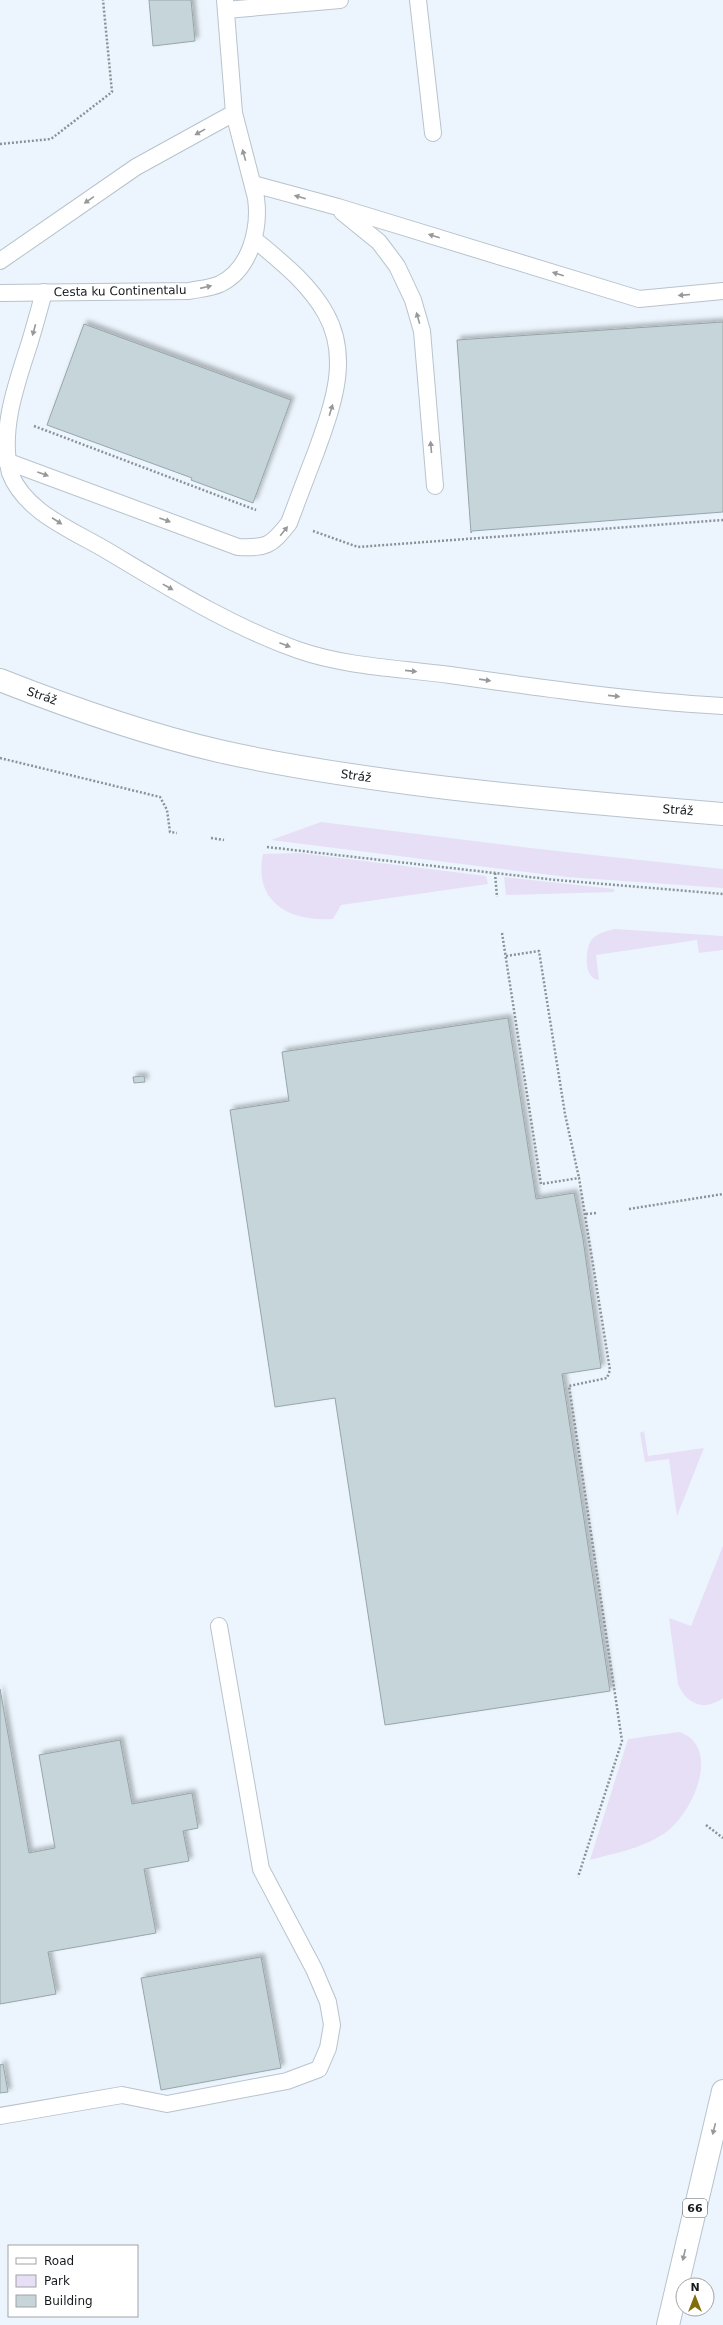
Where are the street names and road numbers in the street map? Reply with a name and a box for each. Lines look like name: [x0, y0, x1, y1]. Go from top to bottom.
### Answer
street label: Cesta ku Continentalu: [53, 283, 187, 299]
street label: Stráž: [25, 684, 59, 708]
street label: Stráž: [340, 767, 372, 785]
street label: Stráž: [662, 802, 694, 818]
road number: 66: [683, 2199, 707, 2217]

